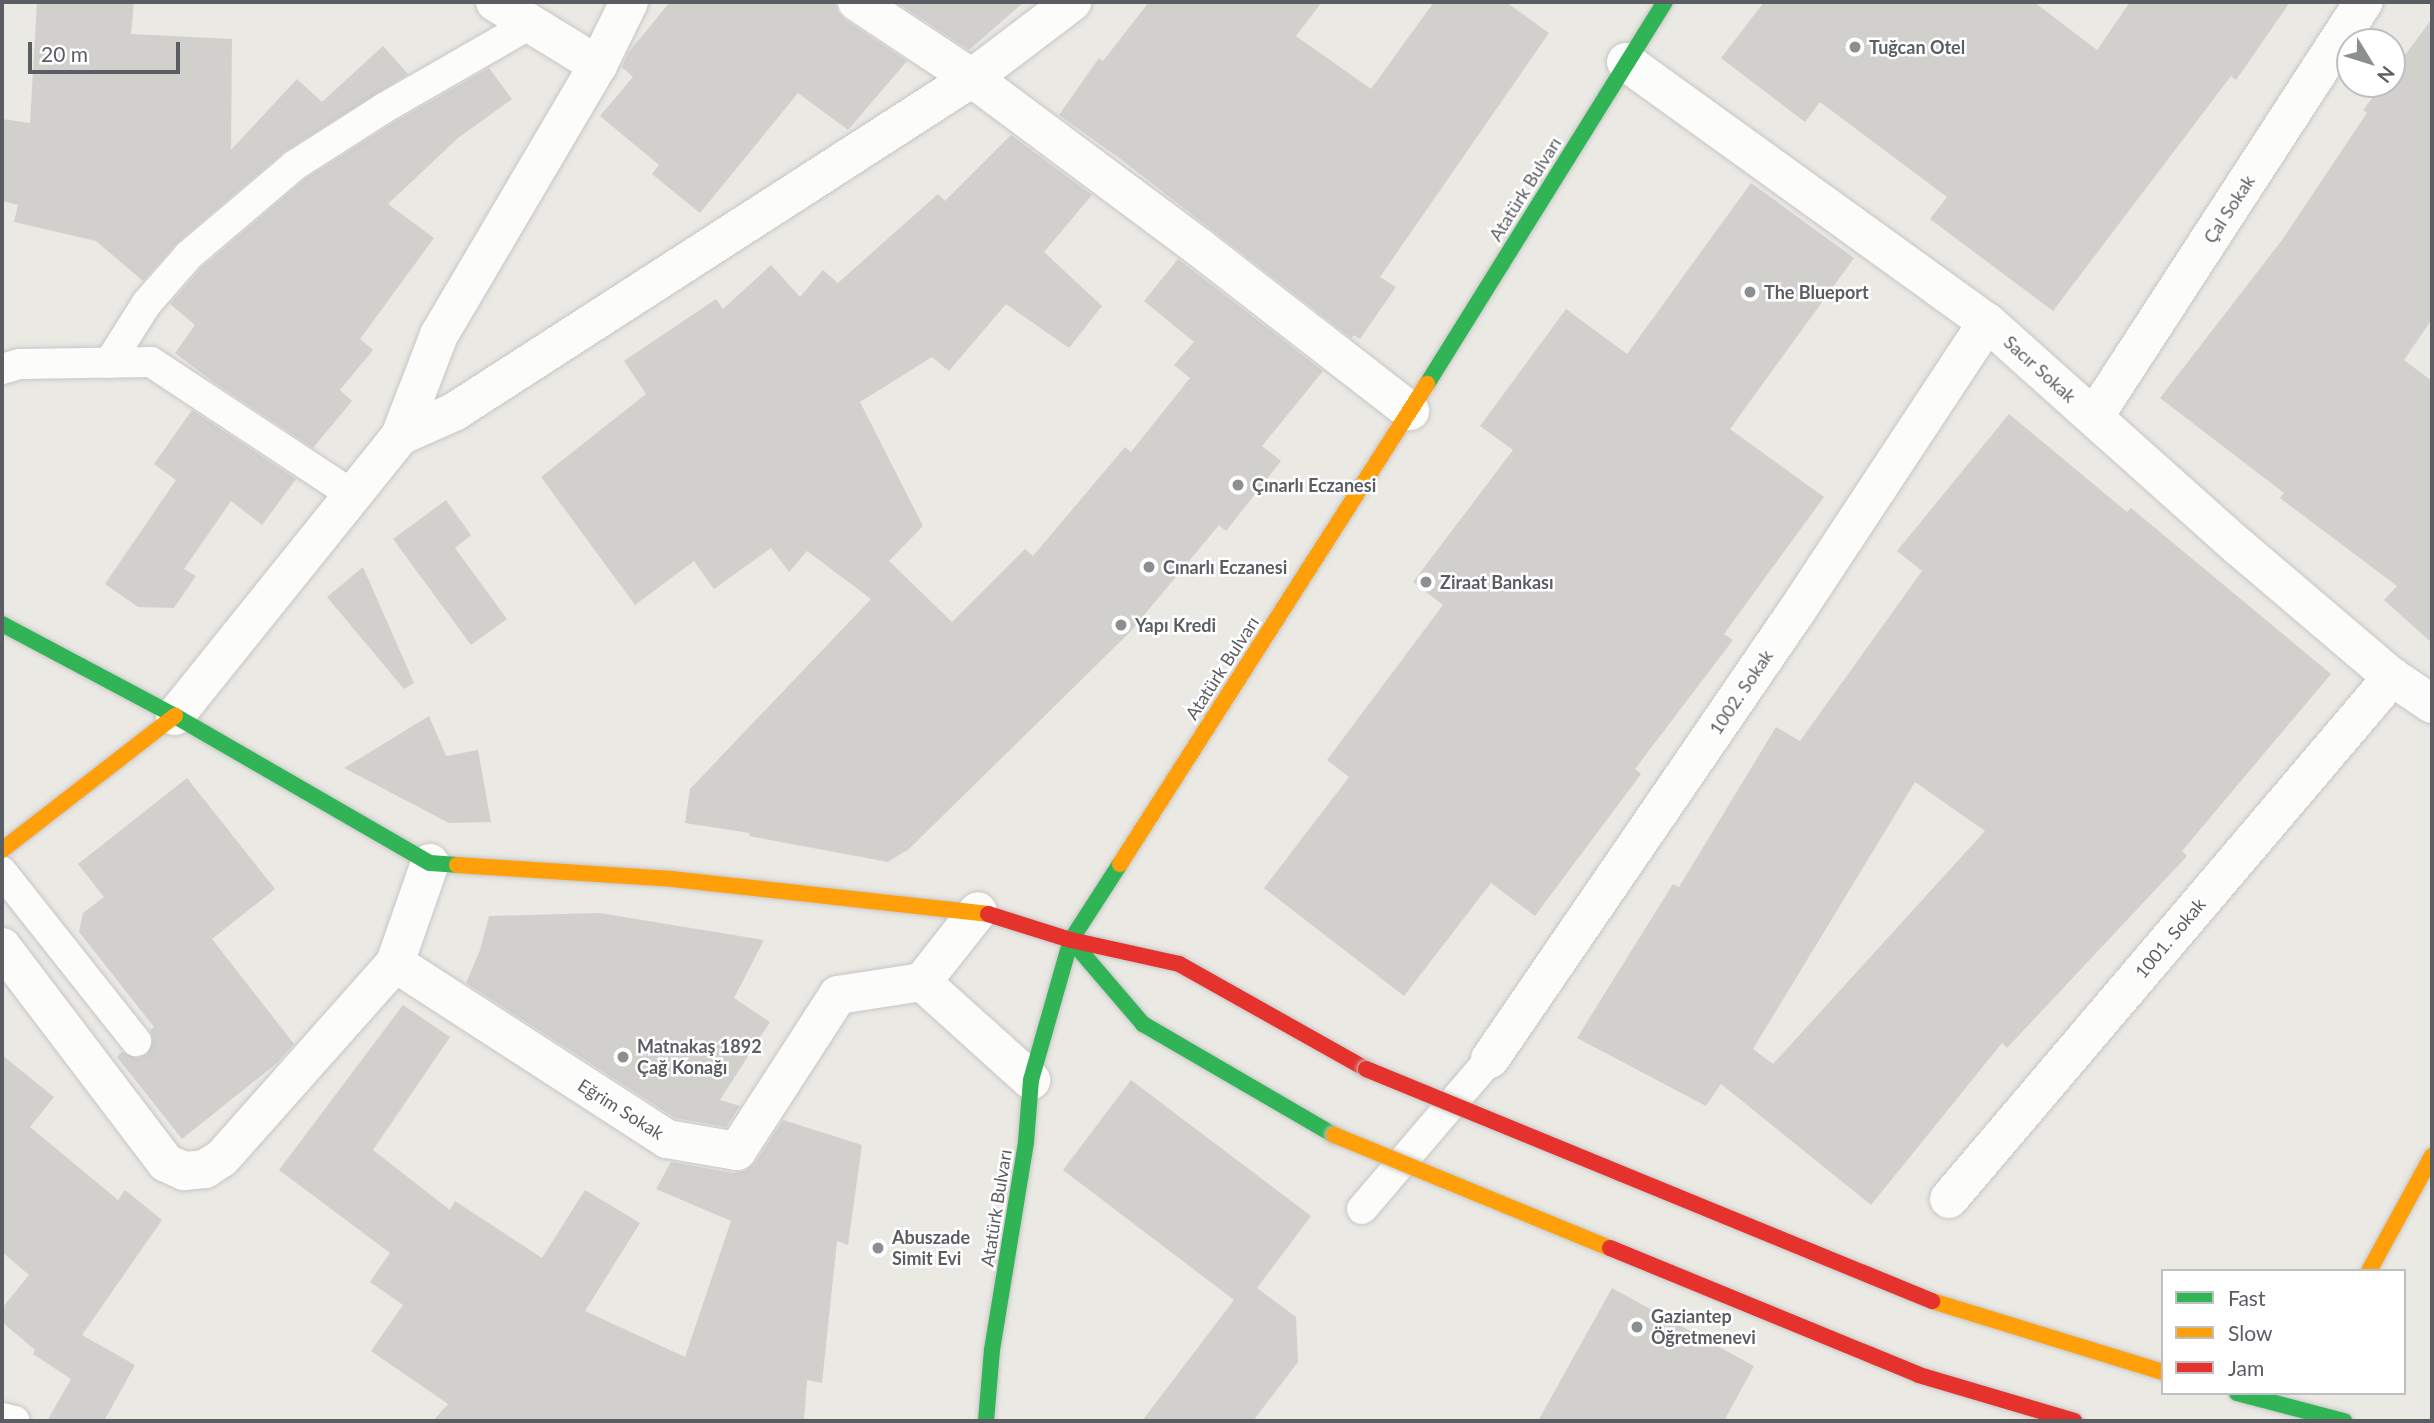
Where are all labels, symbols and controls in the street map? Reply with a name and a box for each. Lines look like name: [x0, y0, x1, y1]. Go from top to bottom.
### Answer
scale bar: [32, 28, 184, 72]
north arrow: [2336, 28, 2406, 98]
place label: Tuğcan Otel: [1869, 36, 1965, 58]
marker: Tuğcan Otel: [1847, 39, 1863, 55]
text: 20 m: [41, 41, 88, 66]
text: N: [2373, 62, 2400, 88]
street label: Atatürk Bulvarı: [1484, 133, 1566, 245]
street label: Çal Sokak: [2199, 171, 2259, 247]
place label: The Blueport: [1764, 281, 1869, 303]
marker: The Blueport: [1742, 284, 1758, 300]
street label: Sacır Sokak: [1999, 331, 2081, 407]
place label: Çınarlı Eczanesi: [1252, 474, 1376, 496]
marker: Çınarlı Eczanesi: [1230, 477, 1246, 493]
place label: Cınarlı Eczanesi: [1163, 556, 1287, 578]
marker: Cınarlı Eczanesi: [1141, 559, 1157, 575]
place label: Ziraat Bankası: [1440, 571, 1554, 593]
marker: Ziraat Bankası: [1418, 574, 1434, 590]
street label: Atatürk Bulvarı: [1181, 612, 1263, 724]
place label: Yapı Kredi: [1135, 614, 1216, 636]
marker: Yapı Kredi: [1113, 617, 1129, 633]
street label: 1002. Sokak: [1705, 645, 1777, 739]
street label: 1001. Sokak: [2130, 894, 2210, 982]
place label: Matnakaş 1892 Çağ Konağı: [637, 1036, 762, 1078]
marker: Matnakaş 1892 Çağ Konağı: [615, 1049, 631, 1065]
street label: Eğrim Sokak: [574, 1074, 668, 1144]
street label: Atatürk Bulvarı: [976, 1148, 1016, 1268]
place label: Abuszade Simit Evi: [892, 1227, 970, 1270]
marker: Abuszade Simit Evi: [870, 1240, 886, 1256]
legend: [2161, 1269, 2406, 1395]
text: Fast: [2228, 1285, 2265, 1310]
place label: Gaziantep Öğretmenevi: [1651, 1306, 1756, 1348]
marker: Gaziantep Öğretmenevi: [1629, 1319, 1645, 1335]
text: Slow: [2228, 1320, 2272, 1345]
text: Jam: [2228, 1355, 2264, 1380]

